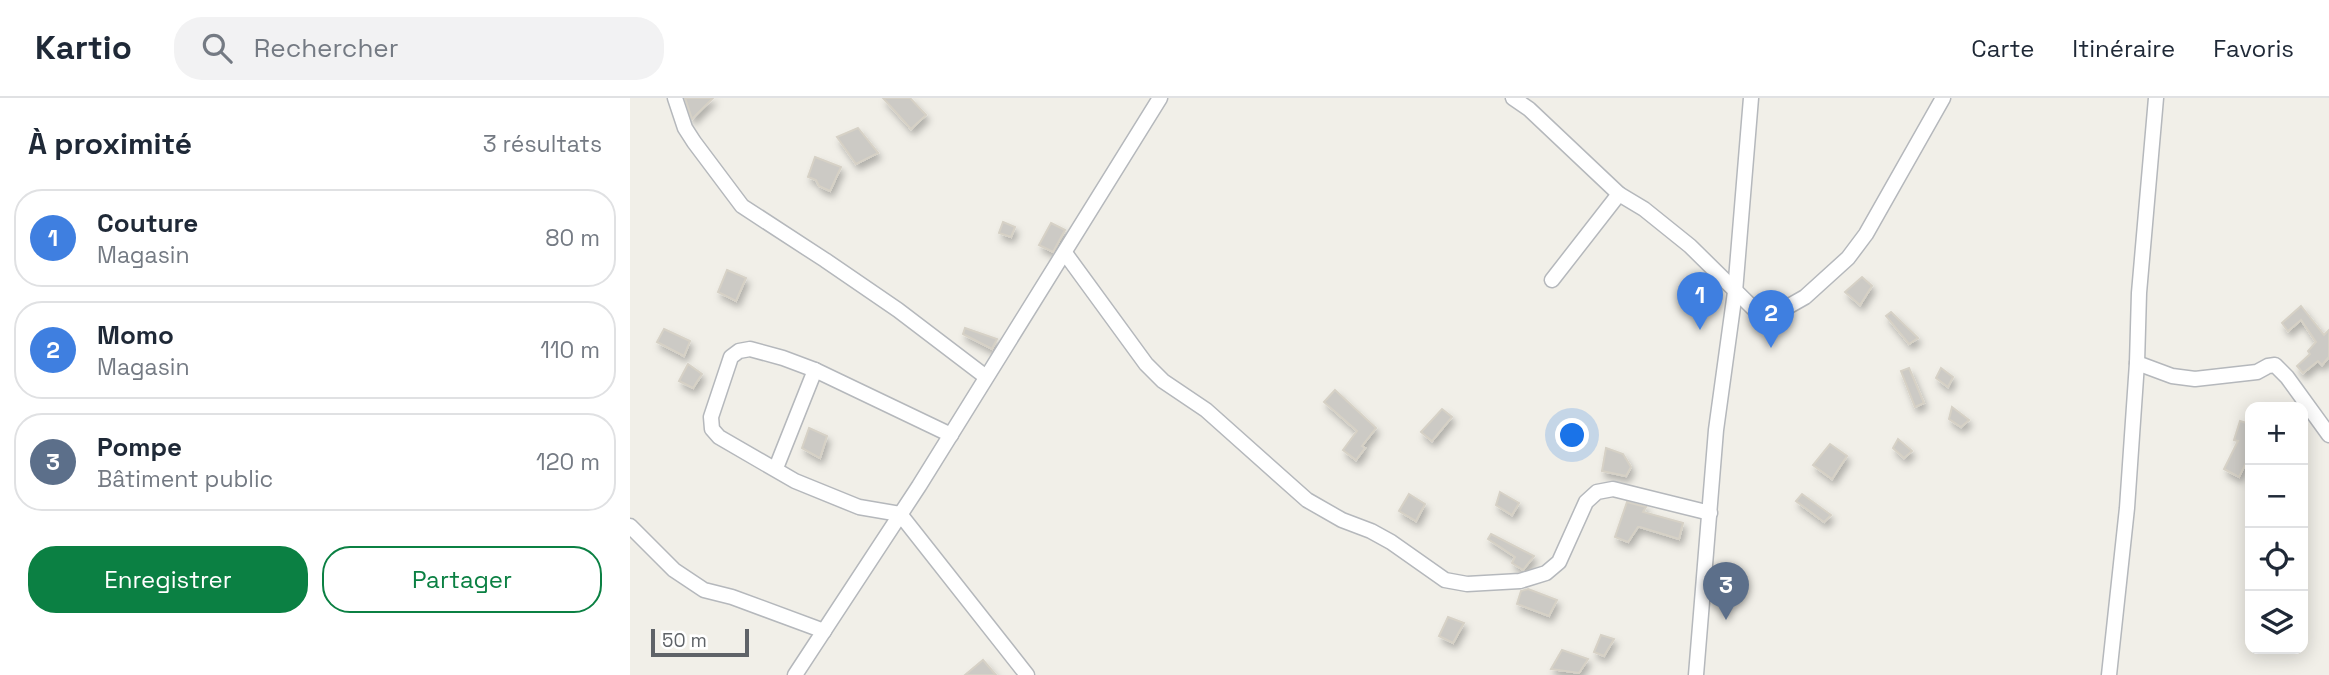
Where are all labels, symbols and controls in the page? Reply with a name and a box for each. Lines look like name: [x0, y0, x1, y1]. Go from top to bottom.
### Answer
search box: [174, 17, 664, 80]
text: Kartio: [35, 27, 132, 69]
icon: search: [198, 29, 236, 67]
text: Rechercher: [254, 31, 399, 65]
text: Carte: [1971, 33, 2034, 64]
text: Itinéraire: [2072, 33, 2175, 64]
text: Favoris: [2213, 33, 2294, 64]
text: À proximité: [28, 124, 192, 163]
text: 3 résultats: [483, 129, 602, 159]
text: Couture: [97, 206, 198, 240]
text: 1: [48, 223, 58, 253]
text: 80 m: [545, 223, 600, 253]
text: Magasin: [97, 240, 190, 270]
pin: 1: [1677, 272, 1723, 330]
pin: 2: [1748, 290, 1794, 348]
text: Momo: [97, 318, 174, 352]
text: 2: [46, 335, 60, 365]
text: 110 m: [540, 335, 600, 365]
text: Magasin: [97, 352, 190, 382]
map controls: [2245, 402, 2308, 654]
button: +: [2245, 402, 2308, 465]
your location: [1555, 418, 1589, 452]
text: Pompe: [97, 430, 182, 464]
text: 3: [46, 447, 60, 477]
text: 120 m: [536, 447, 600, 477]
text: Bâtiment public: [97, 464, 273, 494]
button: −: [2245, 465, 2308, 528]
button: locate: [2245, 528, 2308, 591]
button: Enregistrer: [28, 546, 308, 613]
button: Partager: [322, 546, 602, 613]
pin: 3: [1703, 562, 1749, 620]
button: layers: [2245, 591, 2308, 654]
scale bar: [651, 626, 749, 658]
text: 50 m: [662, 628, 707, 653]

